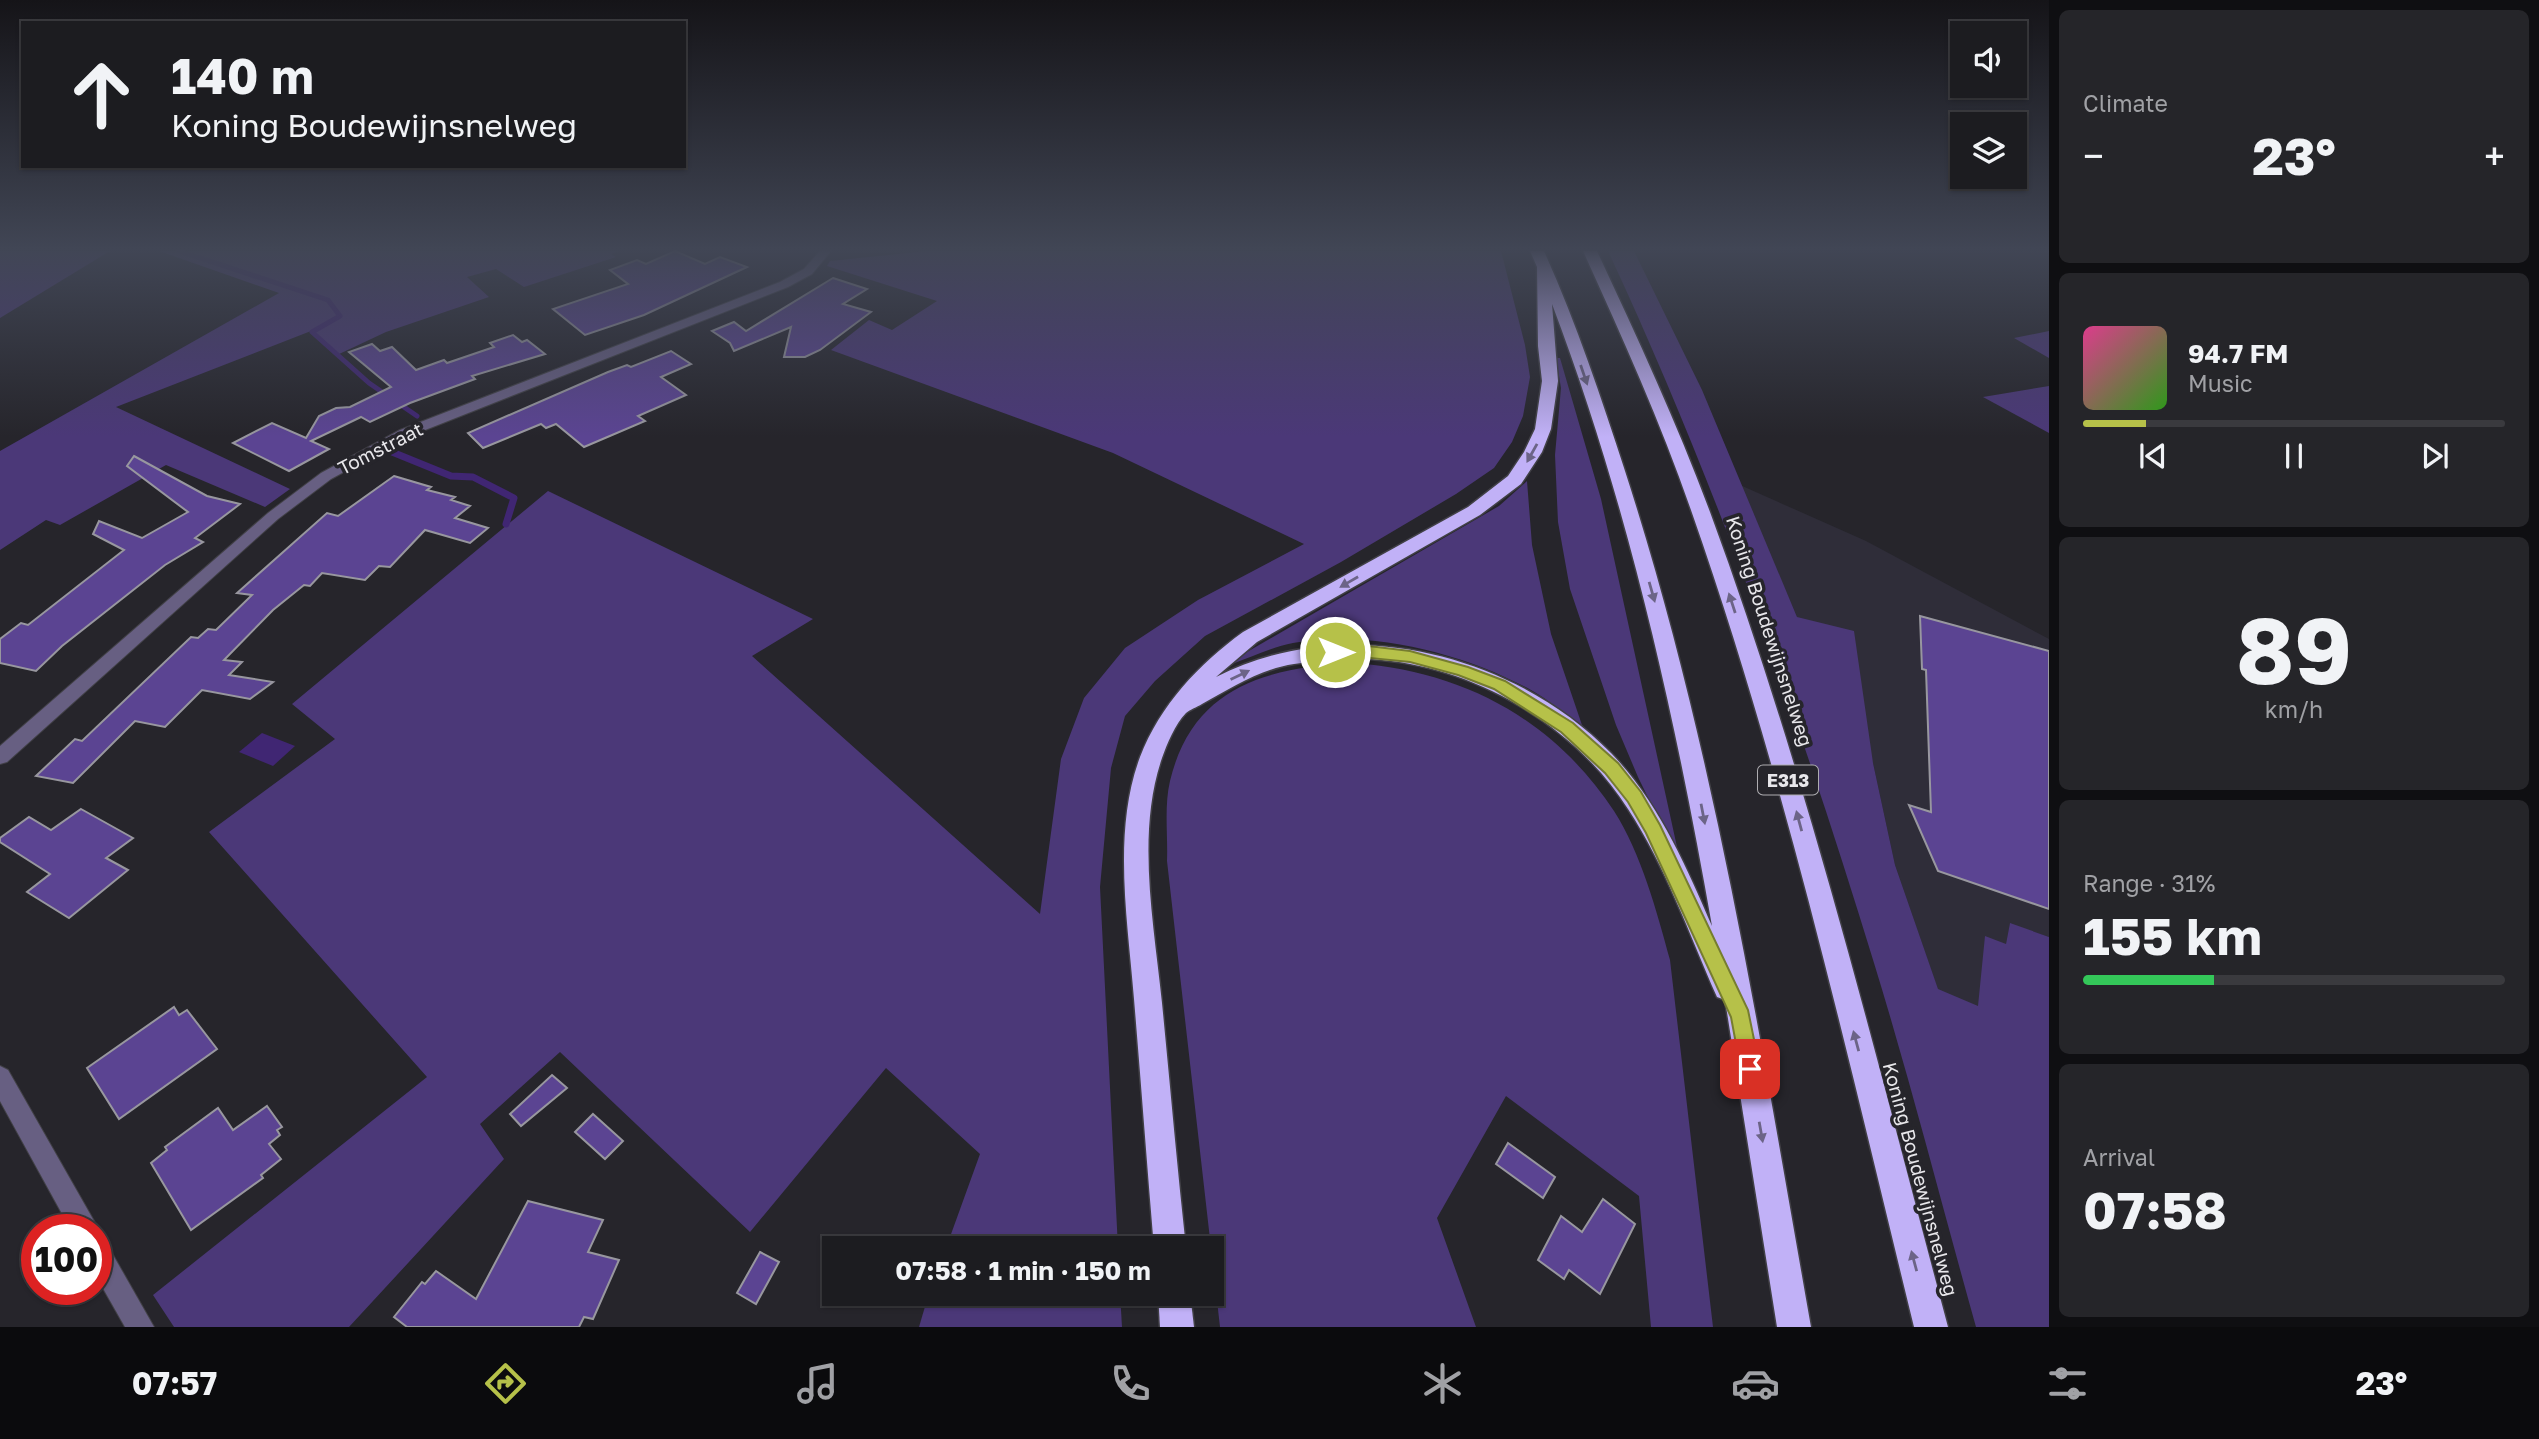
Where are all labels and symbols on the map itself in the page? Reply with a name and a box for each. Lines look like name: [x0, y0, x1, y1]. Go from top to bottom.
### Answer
one-way arrow: [1579, 365, 1590, 386]
street label: Tomstraat: [334, 417, 426, 479]
one-way arrow: [1526, 443, 1538, 463]
street label: Koning Boudewijnsnelweg: [1722, 513, 1818, 749]
one-way arrow: [1339, 576, 1358, 588]
one-way arrow: [1647, 582, 1658, 604]
one-way arrow: [1726, 593, 1737, 614]
position arrow: [1298, 615, 1372, 689]
one-way arrow: [1230, 669, 1250, 680]
road number: E313: [1758, 766, 1818, 794]
one-way arrow: [1698, 803, 1709, 825]
one-way arrow: [1793, 810, 1804, 832]
one-way arrow: [1850, 1030, 1861, 1052]
pin: [1720, 1039, 1780, 1099]
street label: Koning Boudewijnsnelweg: [1879, 1060, 1963, 1298]
one-way arrow: [1756, 1122, 1767, 1144]
speed limit sign: 100: [21, 1214, 112, 1305]
one-way arrow: [1908, 1250, 1919, 1272]

